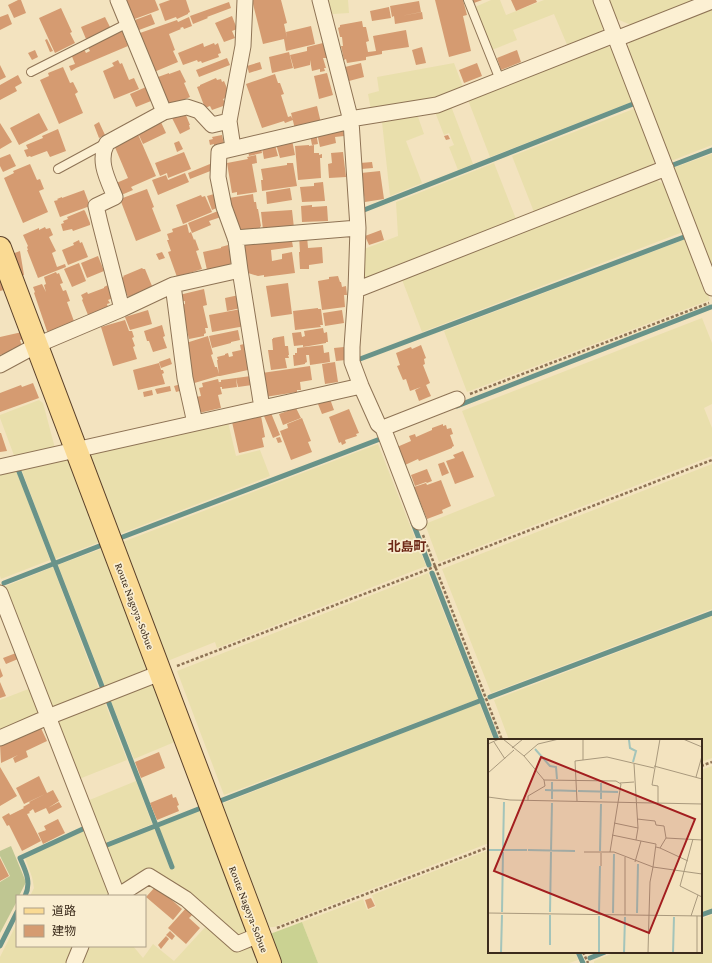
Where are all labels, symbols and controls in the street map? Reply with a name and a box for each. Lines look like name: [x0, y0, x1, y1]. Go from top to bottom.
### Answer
district label: 北島町: [387, 539, 427, 554]
street label: Route Nagoya-Sobue: [112, 561, 157, 651]
inset map: [488, 739, 702, 953]
street label: Route Nagoya-Sobue: [226, 864, 271, 954]
legend: [16, 895, 146, 947]
text: 道路: [52, 904, 76, 918]
text: 建物: [52, 924, 76, 938]

